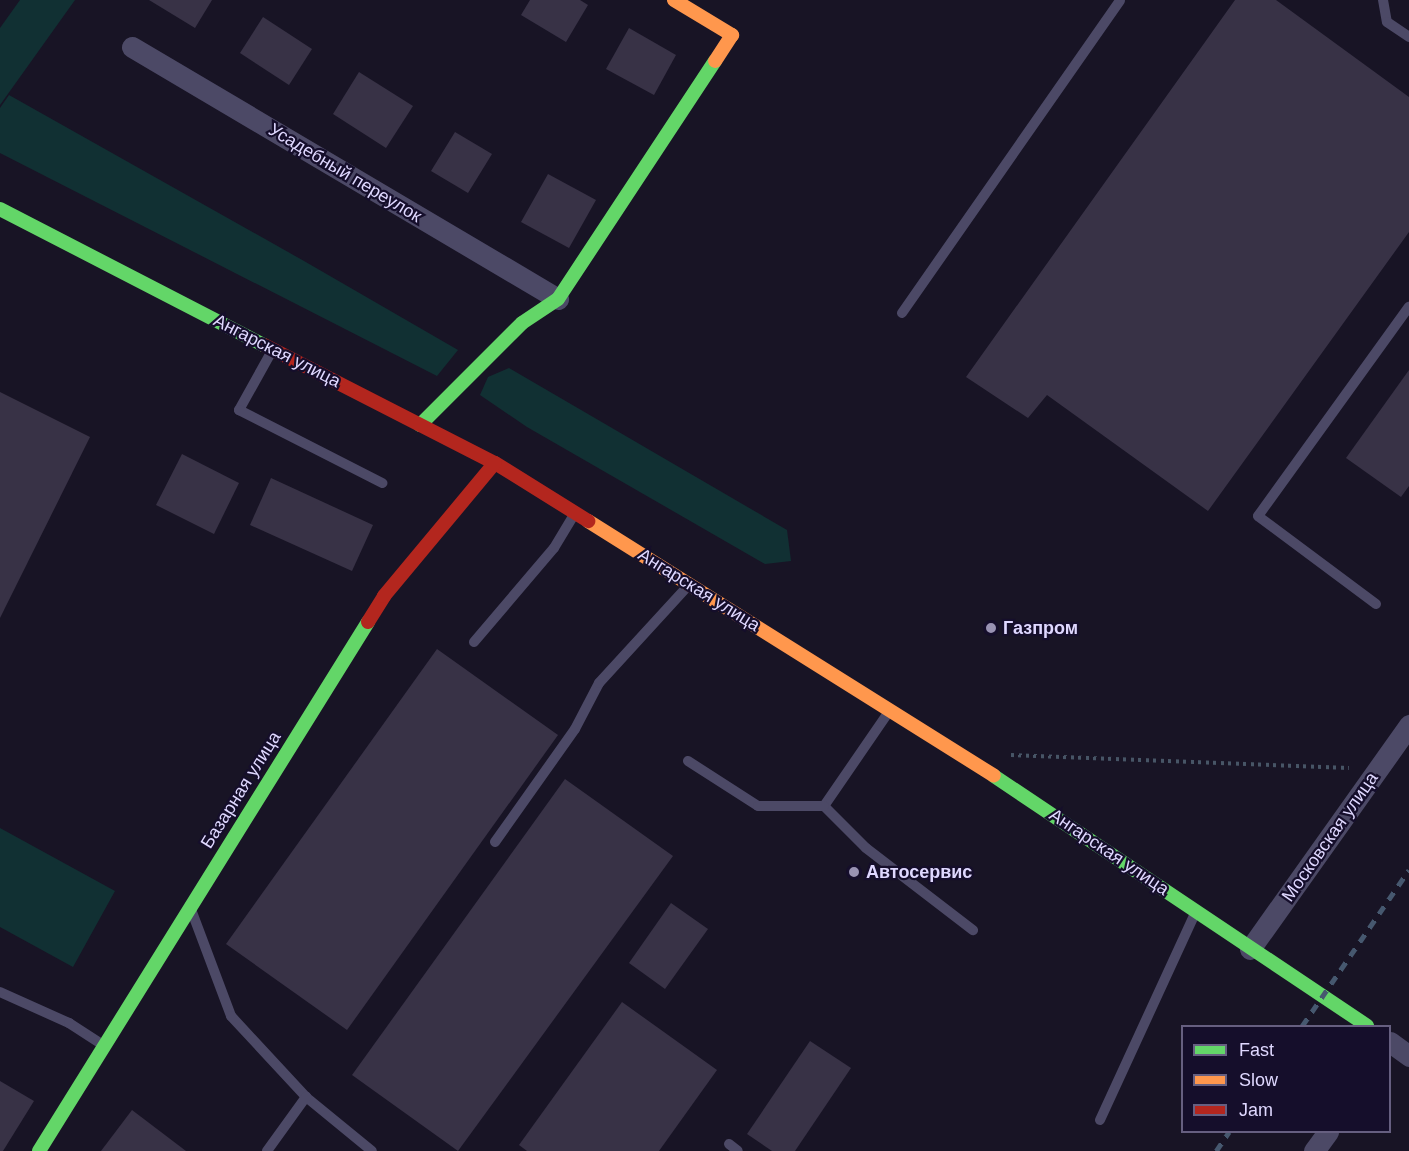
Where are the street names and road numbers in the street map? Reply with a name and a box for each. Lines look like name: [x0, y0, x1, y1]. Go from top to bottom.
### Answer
street label: Усадебный переулок: [265, 119, 425, 227]
street label: Ангарская улица: [210, 310, 344, 392]
street label: Ангарская улица: [634, 544, 764, 636]
street label: Базарная улица: [196, 727, 286, 853]
street label: Московская улица: [1277, 768, 1383, 906]
street label: Ангарская улица: [1045, 804, 1173, 900]

